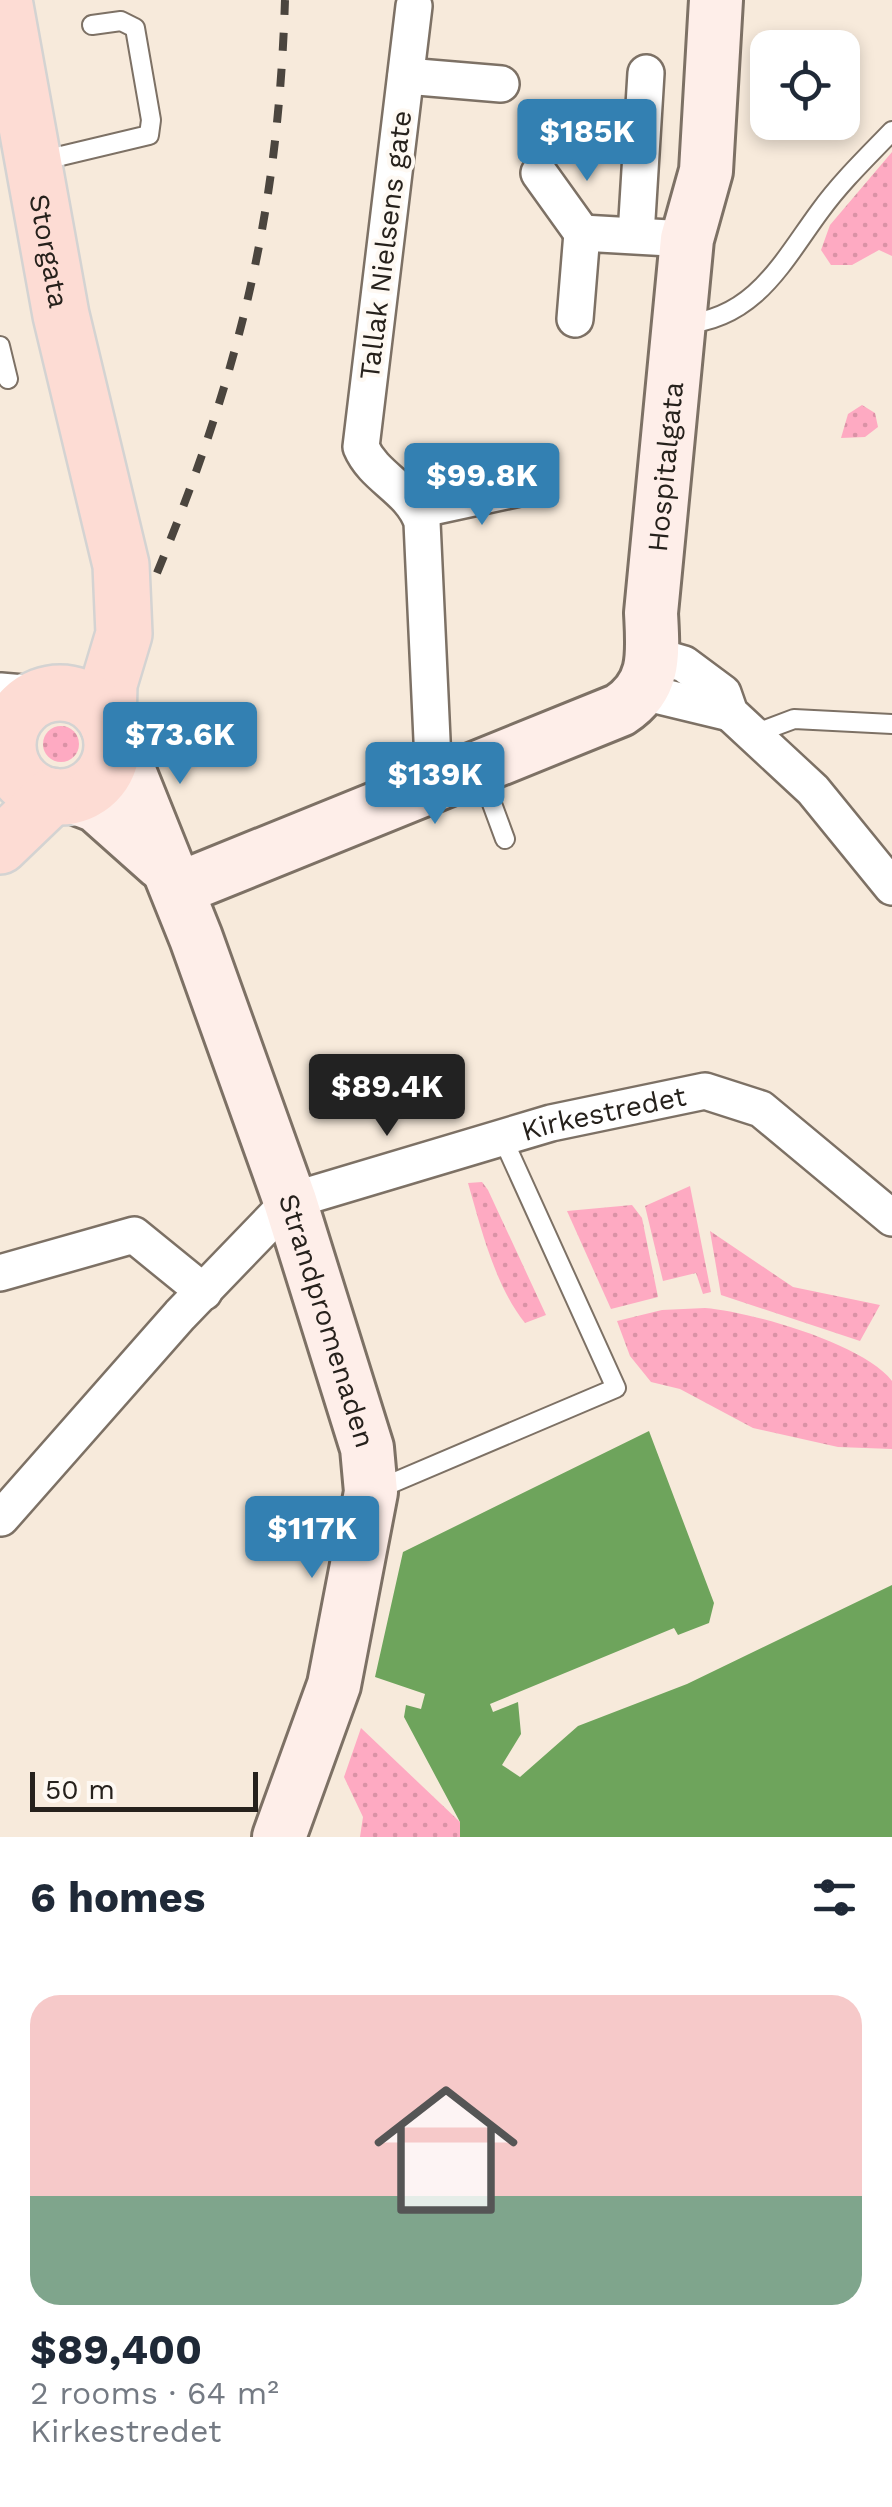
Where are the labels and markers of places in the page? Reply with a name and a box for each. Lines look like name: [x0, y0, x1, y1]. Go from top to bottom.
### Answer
pin: $185K: [517, 99, 657, 184]
pin: $99.8K: [401, 443, 563, 528]
pin: $73.6K: [99, 702, 261, 787]
pin: $139K: [365, 742, 505, 827]
pin: $89.4K: [306, 1054, 468, 1139]
pin: $117K: [242, 1496, 382, 1581]

